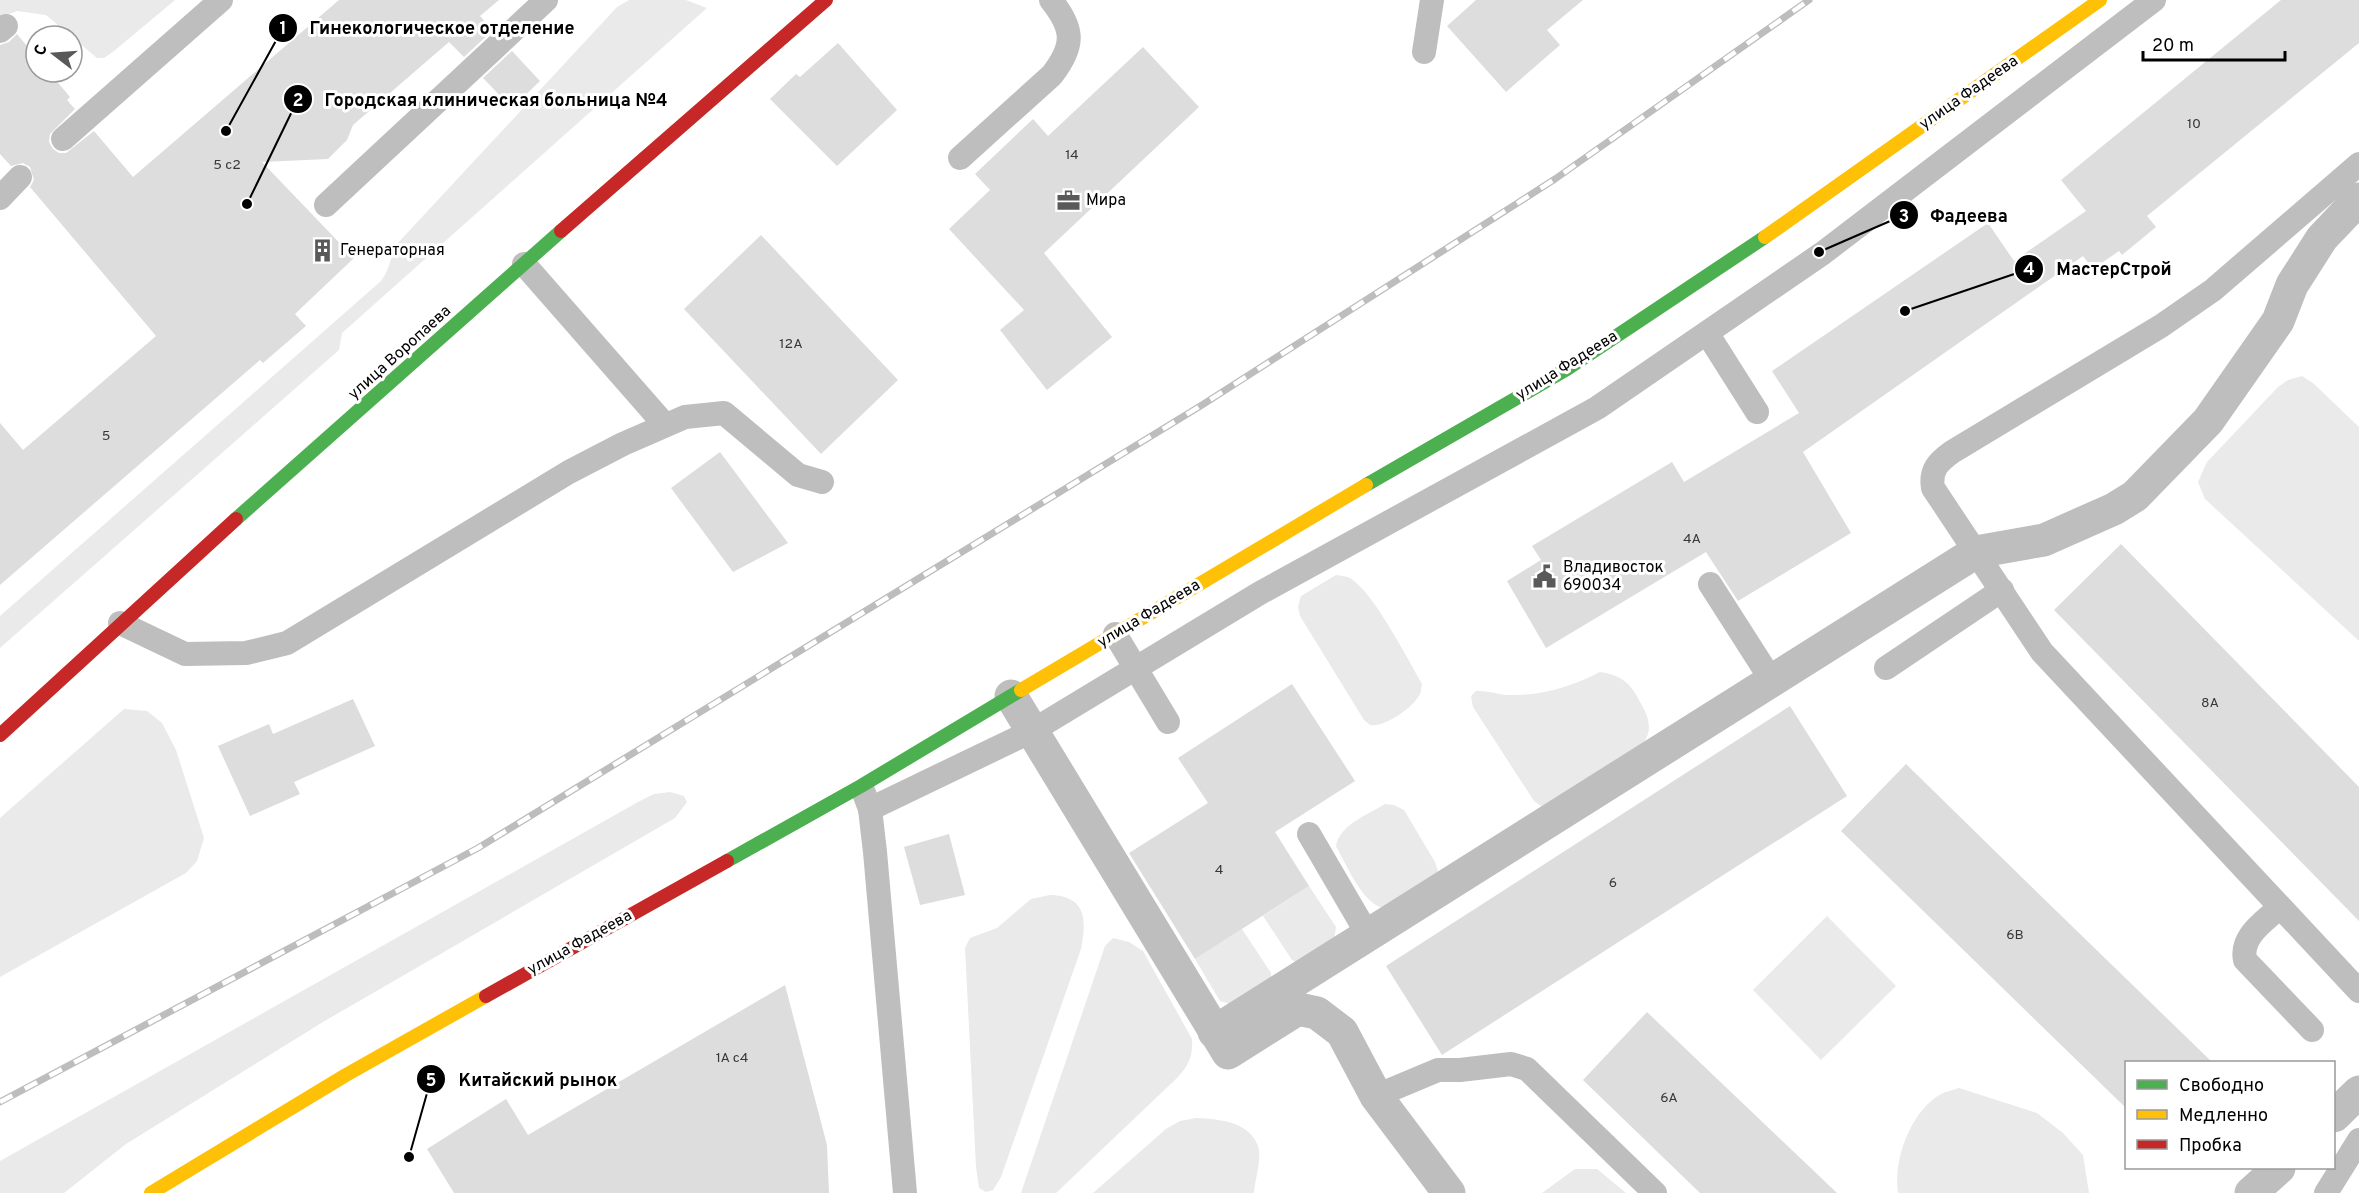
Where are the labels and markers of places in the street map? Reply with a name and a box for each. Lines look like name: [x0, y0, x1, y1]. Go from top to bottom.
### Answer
callout: Гинекологическое отделение: [268, 10, 587, 46]
callout: Городская клиническая больница №4: [283, 81, 680, 117]
office icon: Мира: [1055, 188, 1081, 214]
place label: Мира: [1086, 191, 1126, 211]
callout: Фадеева: [1889, 197, 2020, 233]
building icon: Генераторная: [309, 238, 335, 264]
place label: Генераторная: [340, 241, 445, 261]
callout: МастерСтрой: [2014, 251, 2183, 287]
place label: Владивосток 690034: [1563, 558, 1664, 596]
public building icon: Владивосток 690034: [1532, 564, 1558, 590]
callout: Китайский рынок: [416, 1061, 629, 1097]

